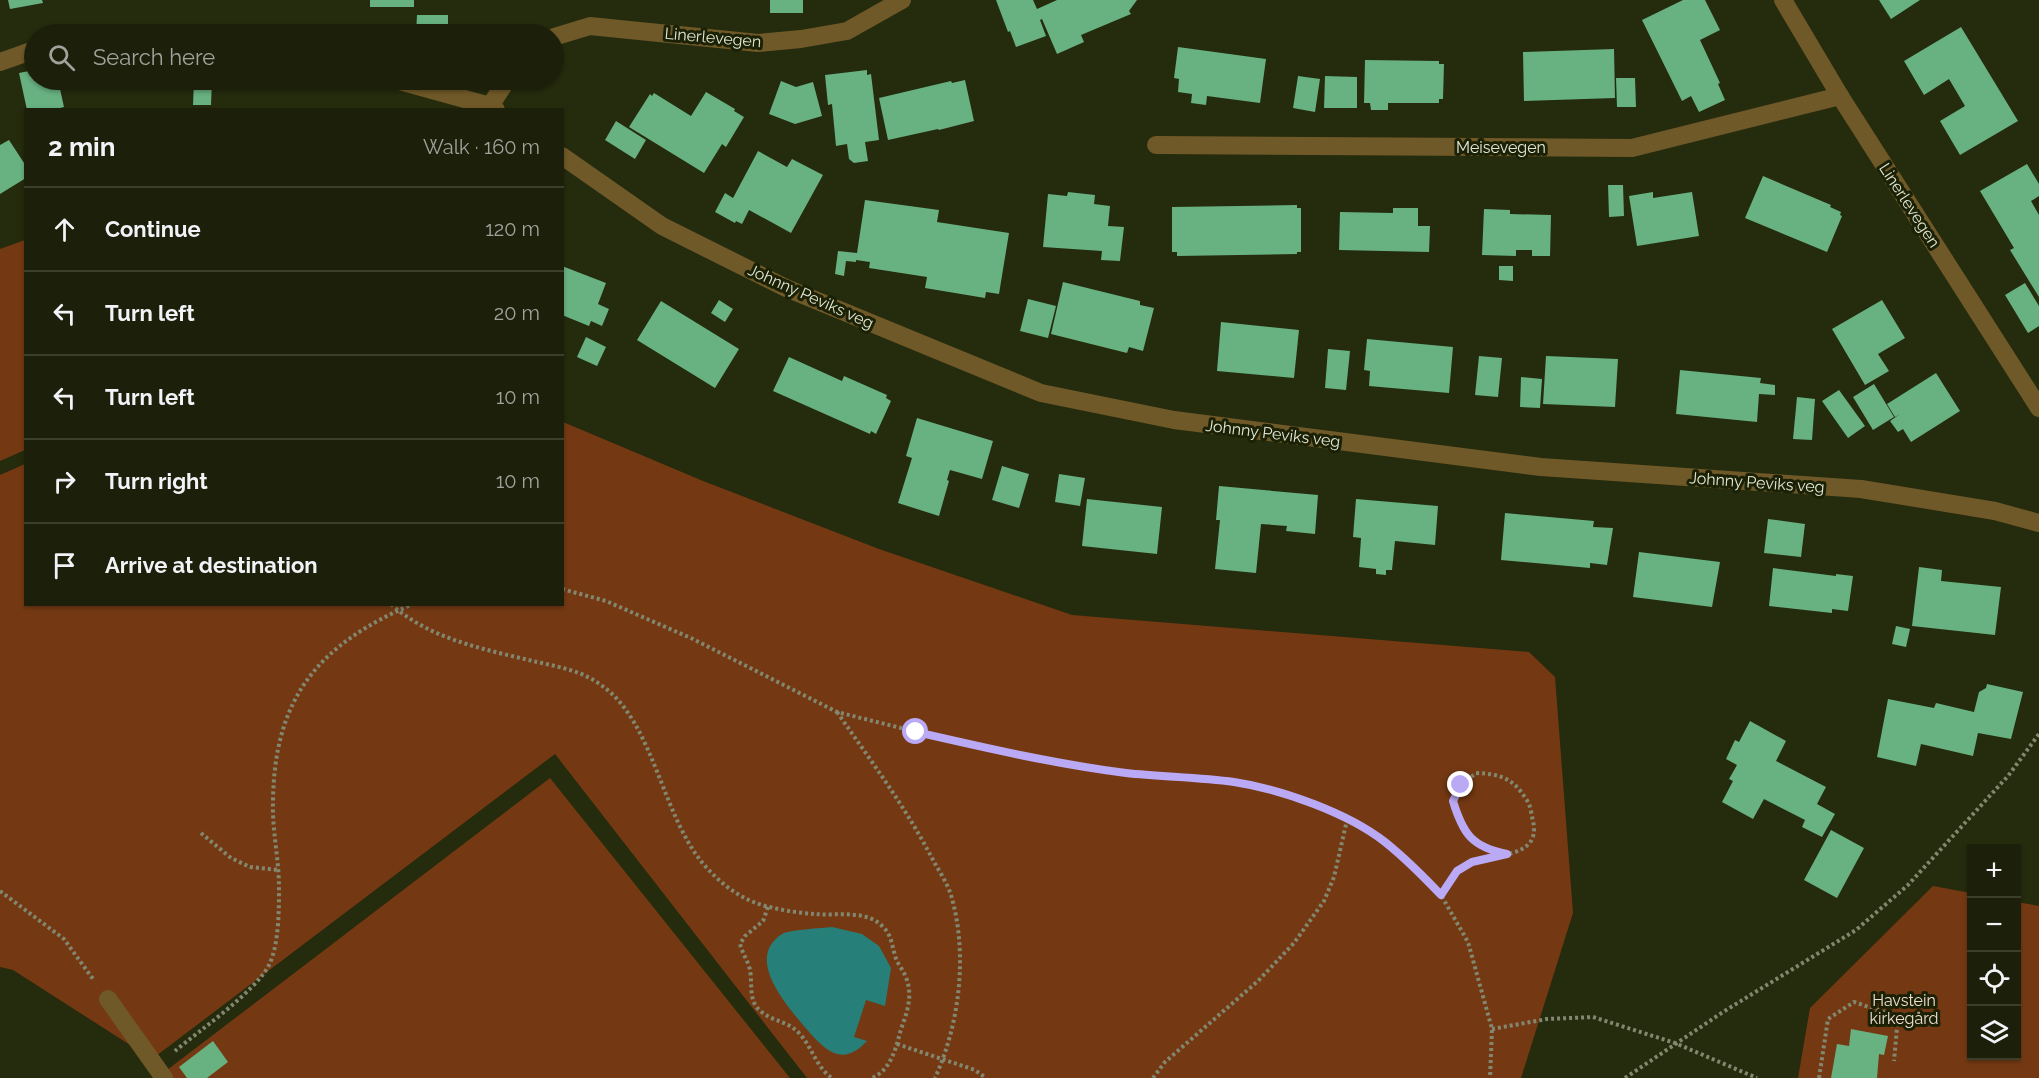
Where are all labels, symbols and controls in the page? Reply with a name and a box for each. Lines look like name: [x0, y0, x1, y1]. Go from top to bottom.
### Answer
search box: [24, 24, 564, 90]
street label: Linerlevegen: [664, 24, 762, 51]
icon: search: [45, 41, 78, 74]
text: Search here: [93, 44, 215, 70]
text: 2 min: [48, 132, 115, 162]
text: Walk · 160 m: [423, 135, 540, 159]
street label: Meisevegen: [1456, 138, 1546, 157]
street label: Linerlevegen: [1875, 159, 1944, 251]
icon: ahead: [48, 213, 81, 246]
text: Continue: [105, 216, 201, 242]
text: 120 m: [485, 217, 540, 241]
street label: Johnny Peviks veg: [745, 260, 877, 333]
icon: left: [48, 297, 81, 330]
text: Turn left: [105, 300, 195, 326]
text: 20 m: [494, 301, 540, 325]
icon: left: [48, 381, 81, 414]
text: Turn left: [105, 384, 195, 410]
text: 10 m: [496, 385, 540, 409]
street label: Johnny Peviks veg: [1204, 416, 1341, 451]
icon: right: [48, 465, 81, 498]
text: Turn right: [105, 468, 208, 494]
street label: Johnny Peviks veg: [1689, 468, 1825, 497]
text: 10 m: [496, 469, 540, 493]
icon: arrive: [48, 549, 81, 582]
text: Arrive at destination: [105, 552, 318, 578]
route start: [902, 718, 928, 744]
route end: [1447, 771, 1473, 797]
map controls: [1967, 844, 2021, 1060]
button: +: [1967, 844, 2021, 898]
button: −: [1967, 898, 2021, 952]
button: locate: [1967, 952, 2021, 1006]
park label: Havstein kirkegård: [1870, 991, 1939, 1028]
button: layers: [1967, 1006, 2021, 1060]

